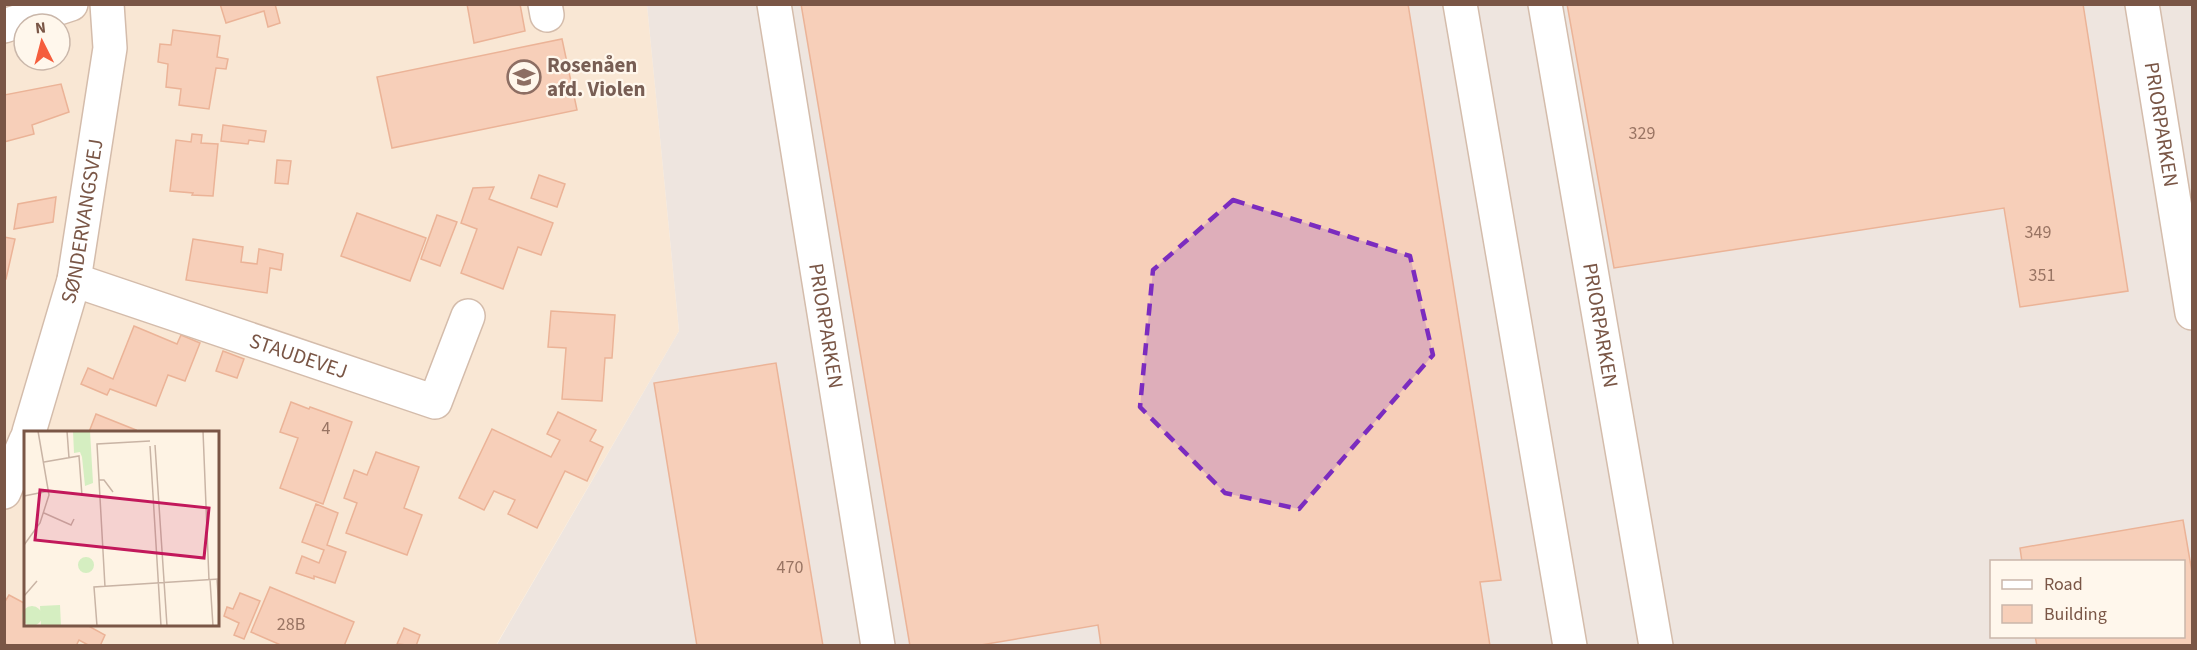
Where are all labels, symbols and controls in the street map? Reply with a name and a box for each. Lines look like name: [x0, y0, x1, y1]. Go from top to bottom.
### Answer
north arrow: [12, 12, 72, 72]
text: N: [34, 17, 47, 40]
place label: Rosenåen afd. Violen: [547, 50, 646, 104]
school or university icon: Rosenåen afd. Violen: [506, 59, 542, 95]
street label: PRIORPARKEN: [2137, 60, 2186, 189]
house number: 329: [1629, 121, 1655, 146]
street label: SØNDERVANGSVEJ: [53, 137, 111, 307]
house number: 349: [2025, 220, 2051, 245]
street label: PRIORPARKEN: [1575, 260, 1626, 390]
street label: PRIORPARKEN: [801, 261, 851, 391]
house number: 351: [2029, 263, 2055, 288]
street label: STAUDEVEJ: [245, 325, 352, 386]
house number: 4: [322, 416, 331, 441]
inset map: [24, 431, 219, 626]
house number: 470: [777, 555, 803, 580]
legend: [1990, 560, 2185, 638]
text: Road: [2044, 572, 2083, 597]
text: Building: [2044, 602, 2107, 627]
house number: 28B: [277, 612, 305, 637]

